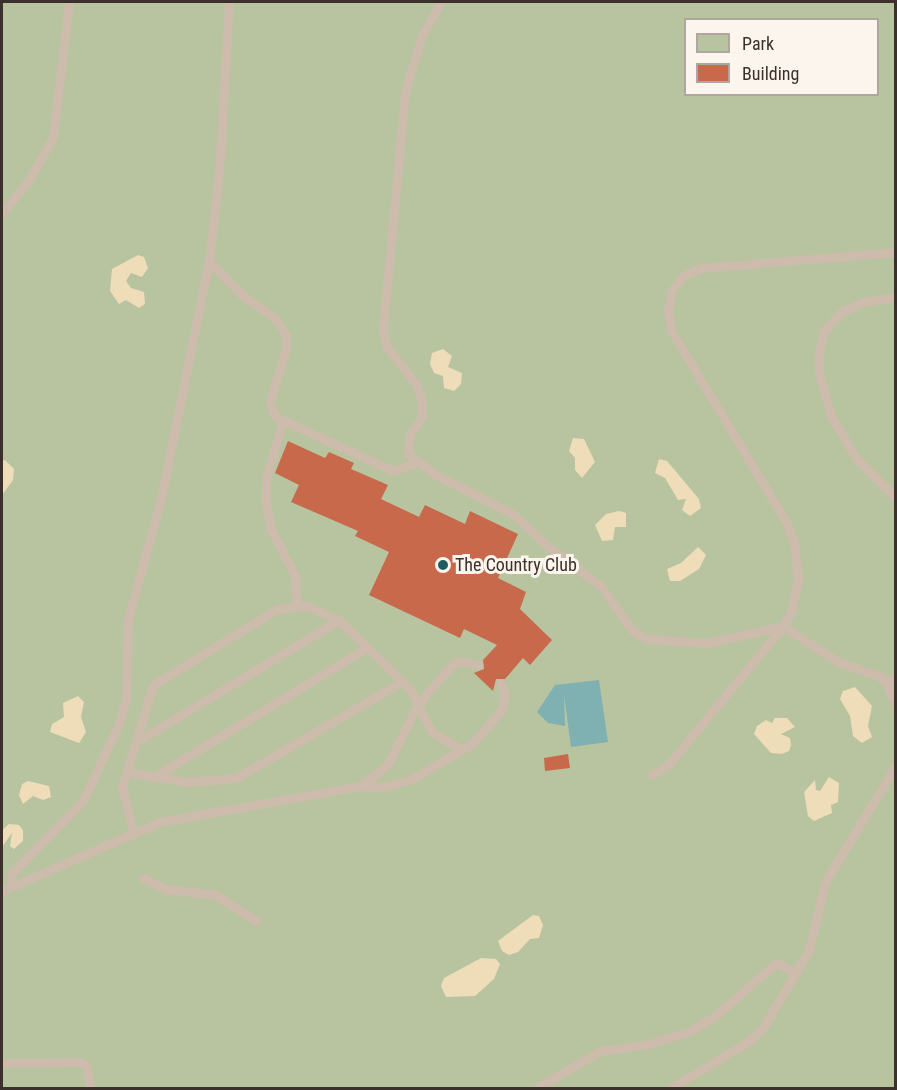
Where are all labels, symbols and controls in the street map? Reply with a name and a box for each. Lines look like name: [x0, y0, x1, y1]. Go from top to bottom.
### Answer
legend: [684, 18, 879, 96]
text: Park: [742, 33, 774, 54]
text: Building: [742, 63, 799, 84]
place label: The Country Club: [455, 554, 577, 576]
marker: The Country Club: [436, 558, 450, 572]

